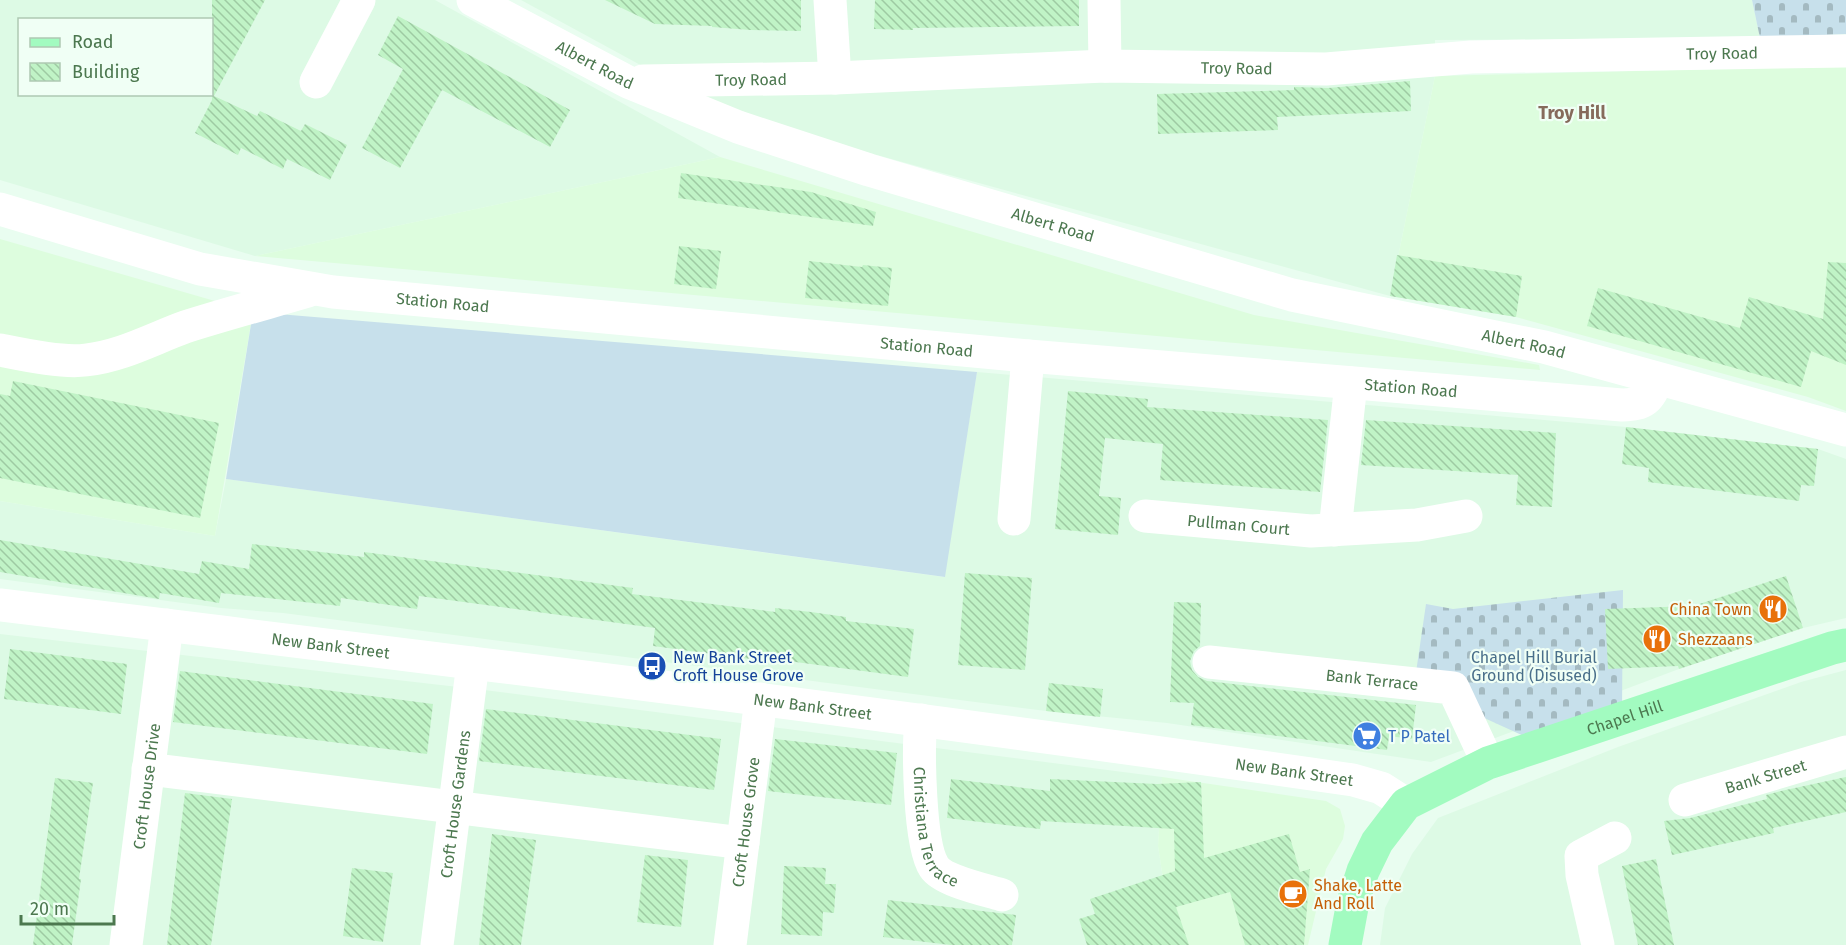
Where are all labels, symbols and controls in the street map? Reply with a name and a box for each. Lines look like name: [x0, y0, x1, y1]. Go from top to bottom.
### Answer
legend: [18, 18, 213, 96]
text: Road: [72, 31, 114, 53]
street label: Albert Road: [553, 37, 636, 93]
street label: Troy Road: [1686, 43, 1758, 64]
street label: Troy Road: [1201, 58, 1273, 78]
text: Building: [72, 61, 140, 83]
street label: Troy Road: [715, 70, 787, 90]
district label: Troy Hill: [1538, 102, 1606, 124]
street label: Albert Road: [1009, 204, 1096, 246]
street label: Station Road: [395, 289, 490, 316]
street label: Albert Road: [1480, 325, 1568, 363]
street label: Station Road: [879, 333, 974, 361]
street label: Station Road: [1364, 375, 1458, 401]
street label: Pullman Court: [1186, 511, 1291, 539]
restaurant icon: China Town: [1757, 593, 1789, 625]
place label: China Town: [1669, 600, 1752, 619]
restaurant icon: Shezzaans: [1641, 623, 1673, 655]
street label: New Bank Street: [270, 629, 391, 663]
place label: Shezzaans: [1678, 630, 1753, 649]
place label: New Bank Street Croft House Grove: [673, 648, 804, 685]
park label: Chapel Hill Burial Ground (Disused): [1471, 648, 1597, 685]
bus stop icon: New Bank Street Croft House Grove: [636, 650, 668, 682]
street label: Bank Terrace: [1325, 665, 1419, 694]
street label: New Bank Street: [752, 690, 873, 724]
street label: Chapel Hill: [1584, 696, 1665, 739]
supermarket icon: T P Patel: [1351, 720, 1383, 752]
street label: Croft House Drive: [129, 722, 164, 850]
place label: T P Patel: [1388, 727, 1450, 746]
street label: Croft House Gardens: [437, 729, 474, 879]
street label: New Bank Street: [1234, 754, 1355, 790]
street label: Bank Street: [1723, 755, 1809, 798]
street label: Croft House Grove: [728, 756, 764, 888]
street label: Christiana Terrace: [910, 766, 961, 891]
place label: Shake, Latte And Roll: [1314, 876, 1402, 913]
cafe icon: Shake, Latte And Roll: [1277, 878, 1309, 910]
scale bar: [21, 888, 114, 926]
text: 20 m: [30, 898, 69, 920]

